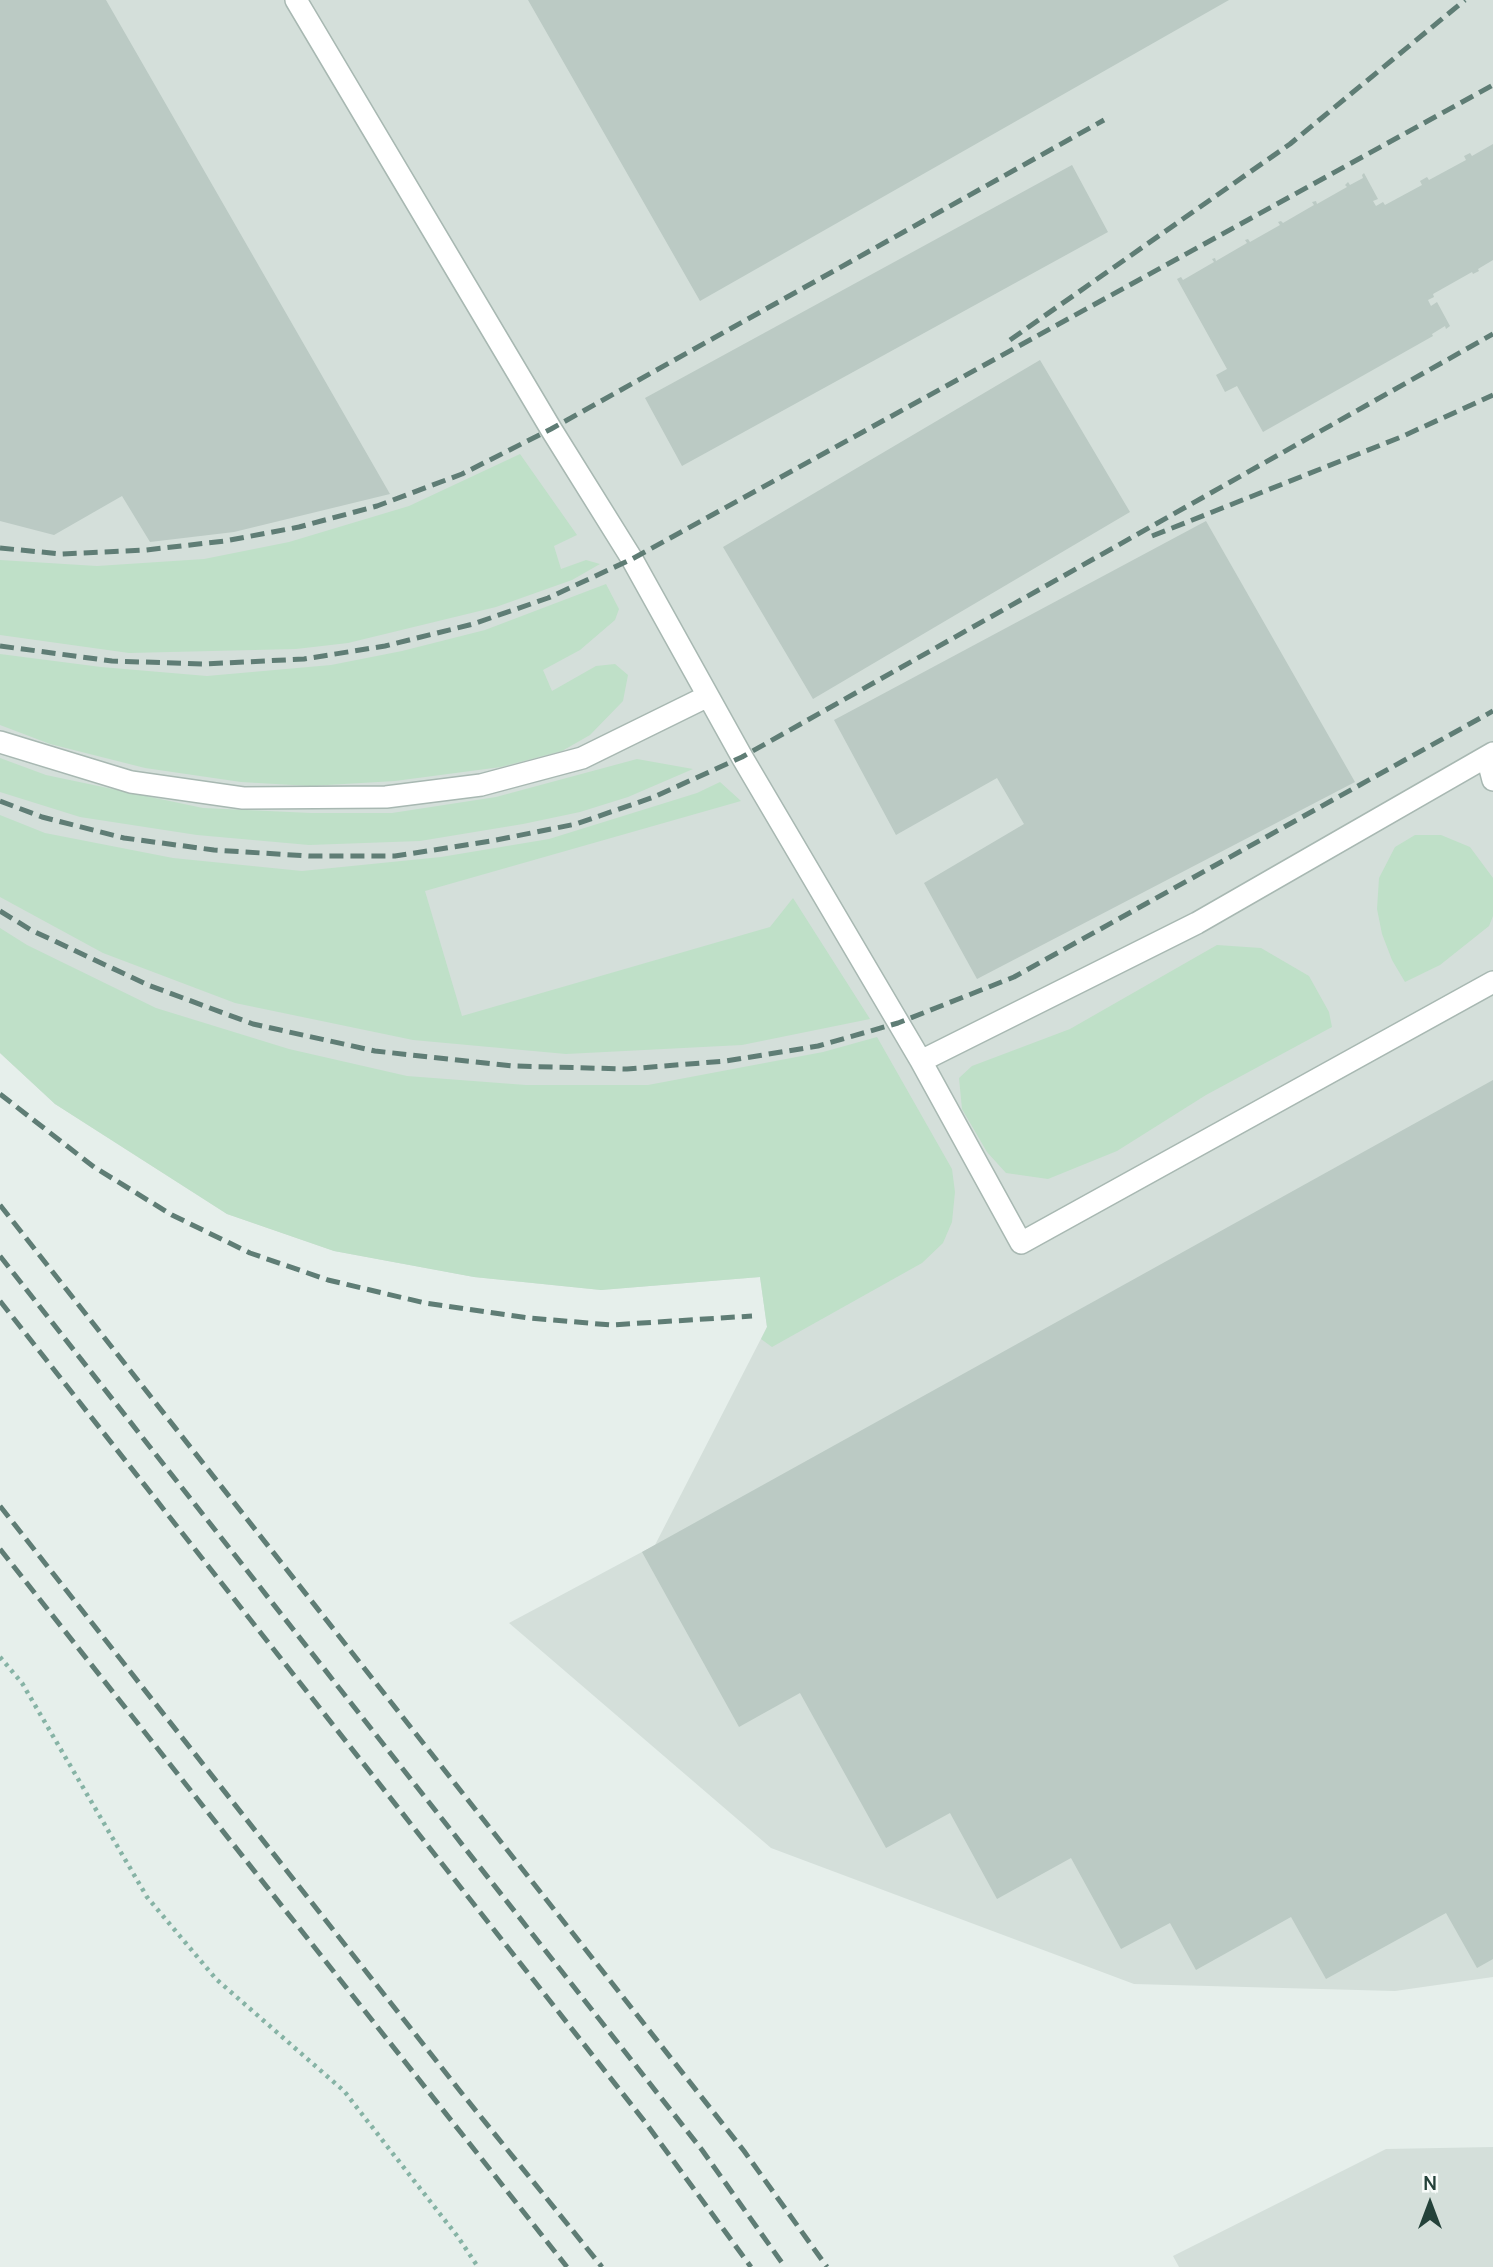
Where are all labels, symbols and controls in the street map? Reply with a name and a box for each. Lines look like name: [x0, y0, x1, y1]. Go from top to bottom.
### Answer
north arrow: [1395, 2169, 1465, 2239]
text: N: [1423, 2170, 1437, 2196]

